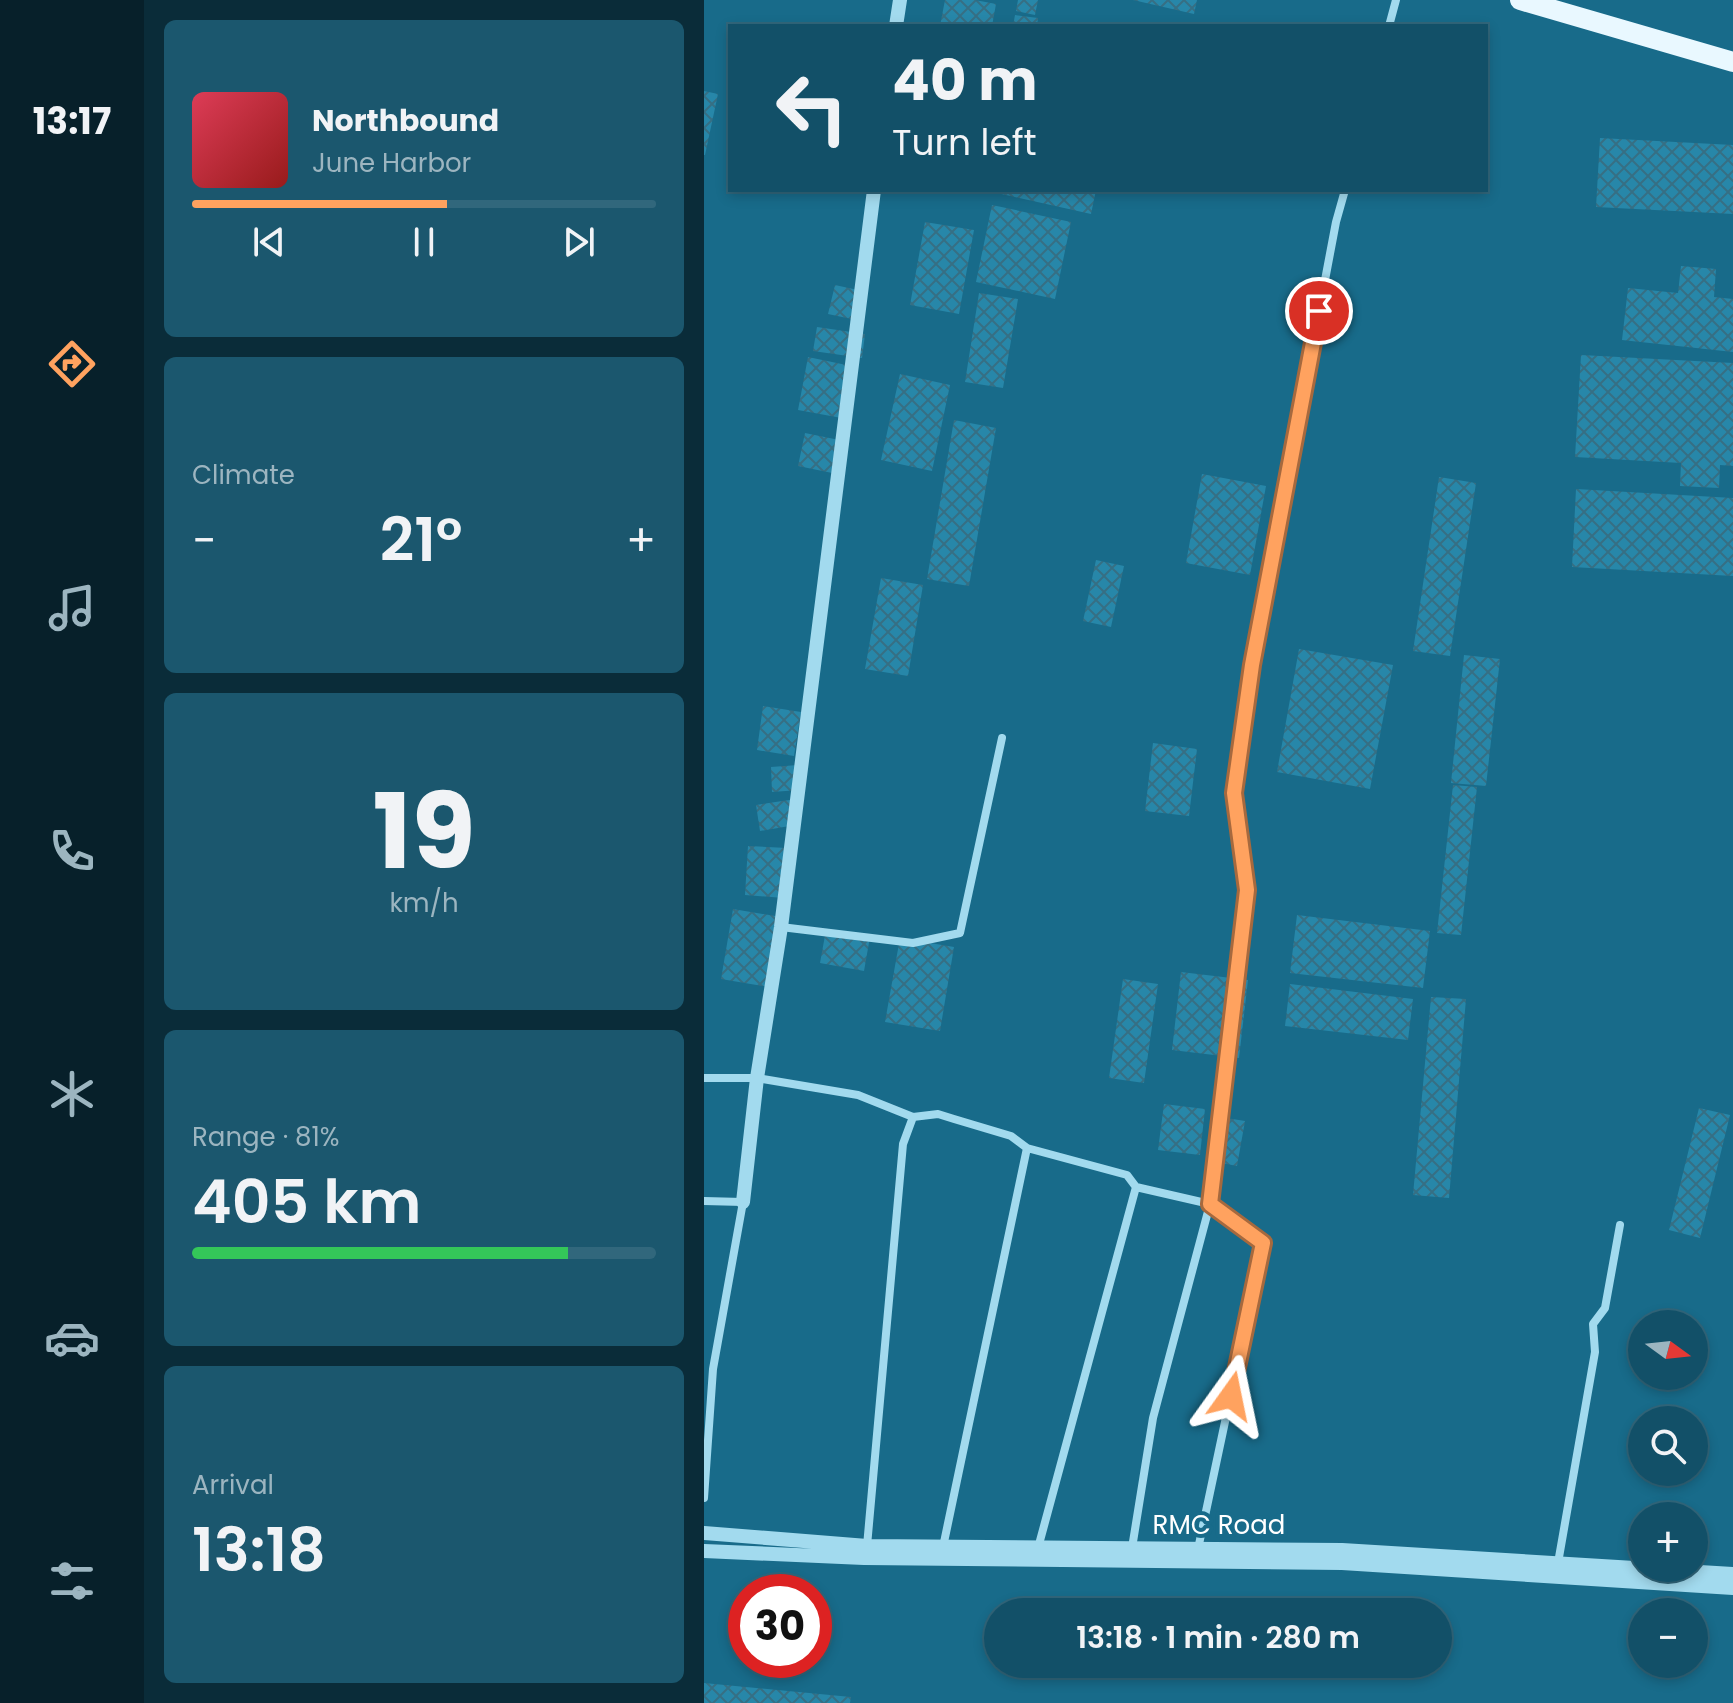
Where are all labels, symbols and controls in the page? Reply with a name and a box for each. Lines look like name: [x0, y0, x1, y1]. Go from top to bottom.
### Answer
text: 40 m: [892, 41, 1038, 120]
icon: left: [760, 56, 864, 160]
text: 13:17: [33, 96, 111, 147]
text: Northbound: [312, 99, 499, 142]
text: Turn left: [892, 117, 1037, 168]
text: June Harbor: [312, 145, 471, 181]
icon: previous: [247, 220, 291, 264]
icon: pause: [402, 220, 446, 264]
icon: next: [557, 220, 601, 264]
pin: [1285, 277, 1353, 345]
icon: arrive: [1297, 289, 1341, 333]
icon: directions: [44, 336, 100, 392]
text: Climate: [192, 457, 295, 493]
text: 21°: [380, 498, 463, 582]
text: −: [192, 510, 216, 571]
text: +: [626, 510, 656, 571]
icon: music: [44, 580, 100, 636]
text: 19: [372, 759, 476, 904]
icon: phone: [44, 823, 100, 879]
text: km/h: [389, 885, 459, 921]
icon: climate: [44, 1066, 100, 1122]
text: Range · 81%: [192, 1119, 340, 1155]
text: 405 km: [192, 1160, 421, 1244]
icon: car: [44, 1310, 100, 1366]
north arrow: [1628, 1310, 1708, 1390]
map controls: [1628, 1310, 1708, 1678]
position arrow: [1189, 1354, 1273, 1438]
button: search: [1628, 1406, 1708, 1486]
text: Arrival: [192, 1467, 274, 1503]
button: +: [1628, 1502, 1708, 1582]
street label: RMC Road: [1153, 1507, 1285, 1543]
text: 13:18: [192, 1508, 326, 1592]
icon: filters: [44, 1553, 100, 1609]
speed limit sign: 30: [728, 1574, 832, 1678]
button: −: [1628, 1598, 1708, 1678]
text: 13:18 · 1 min · 280 m: [1076, 1616, 1360, 1659]

